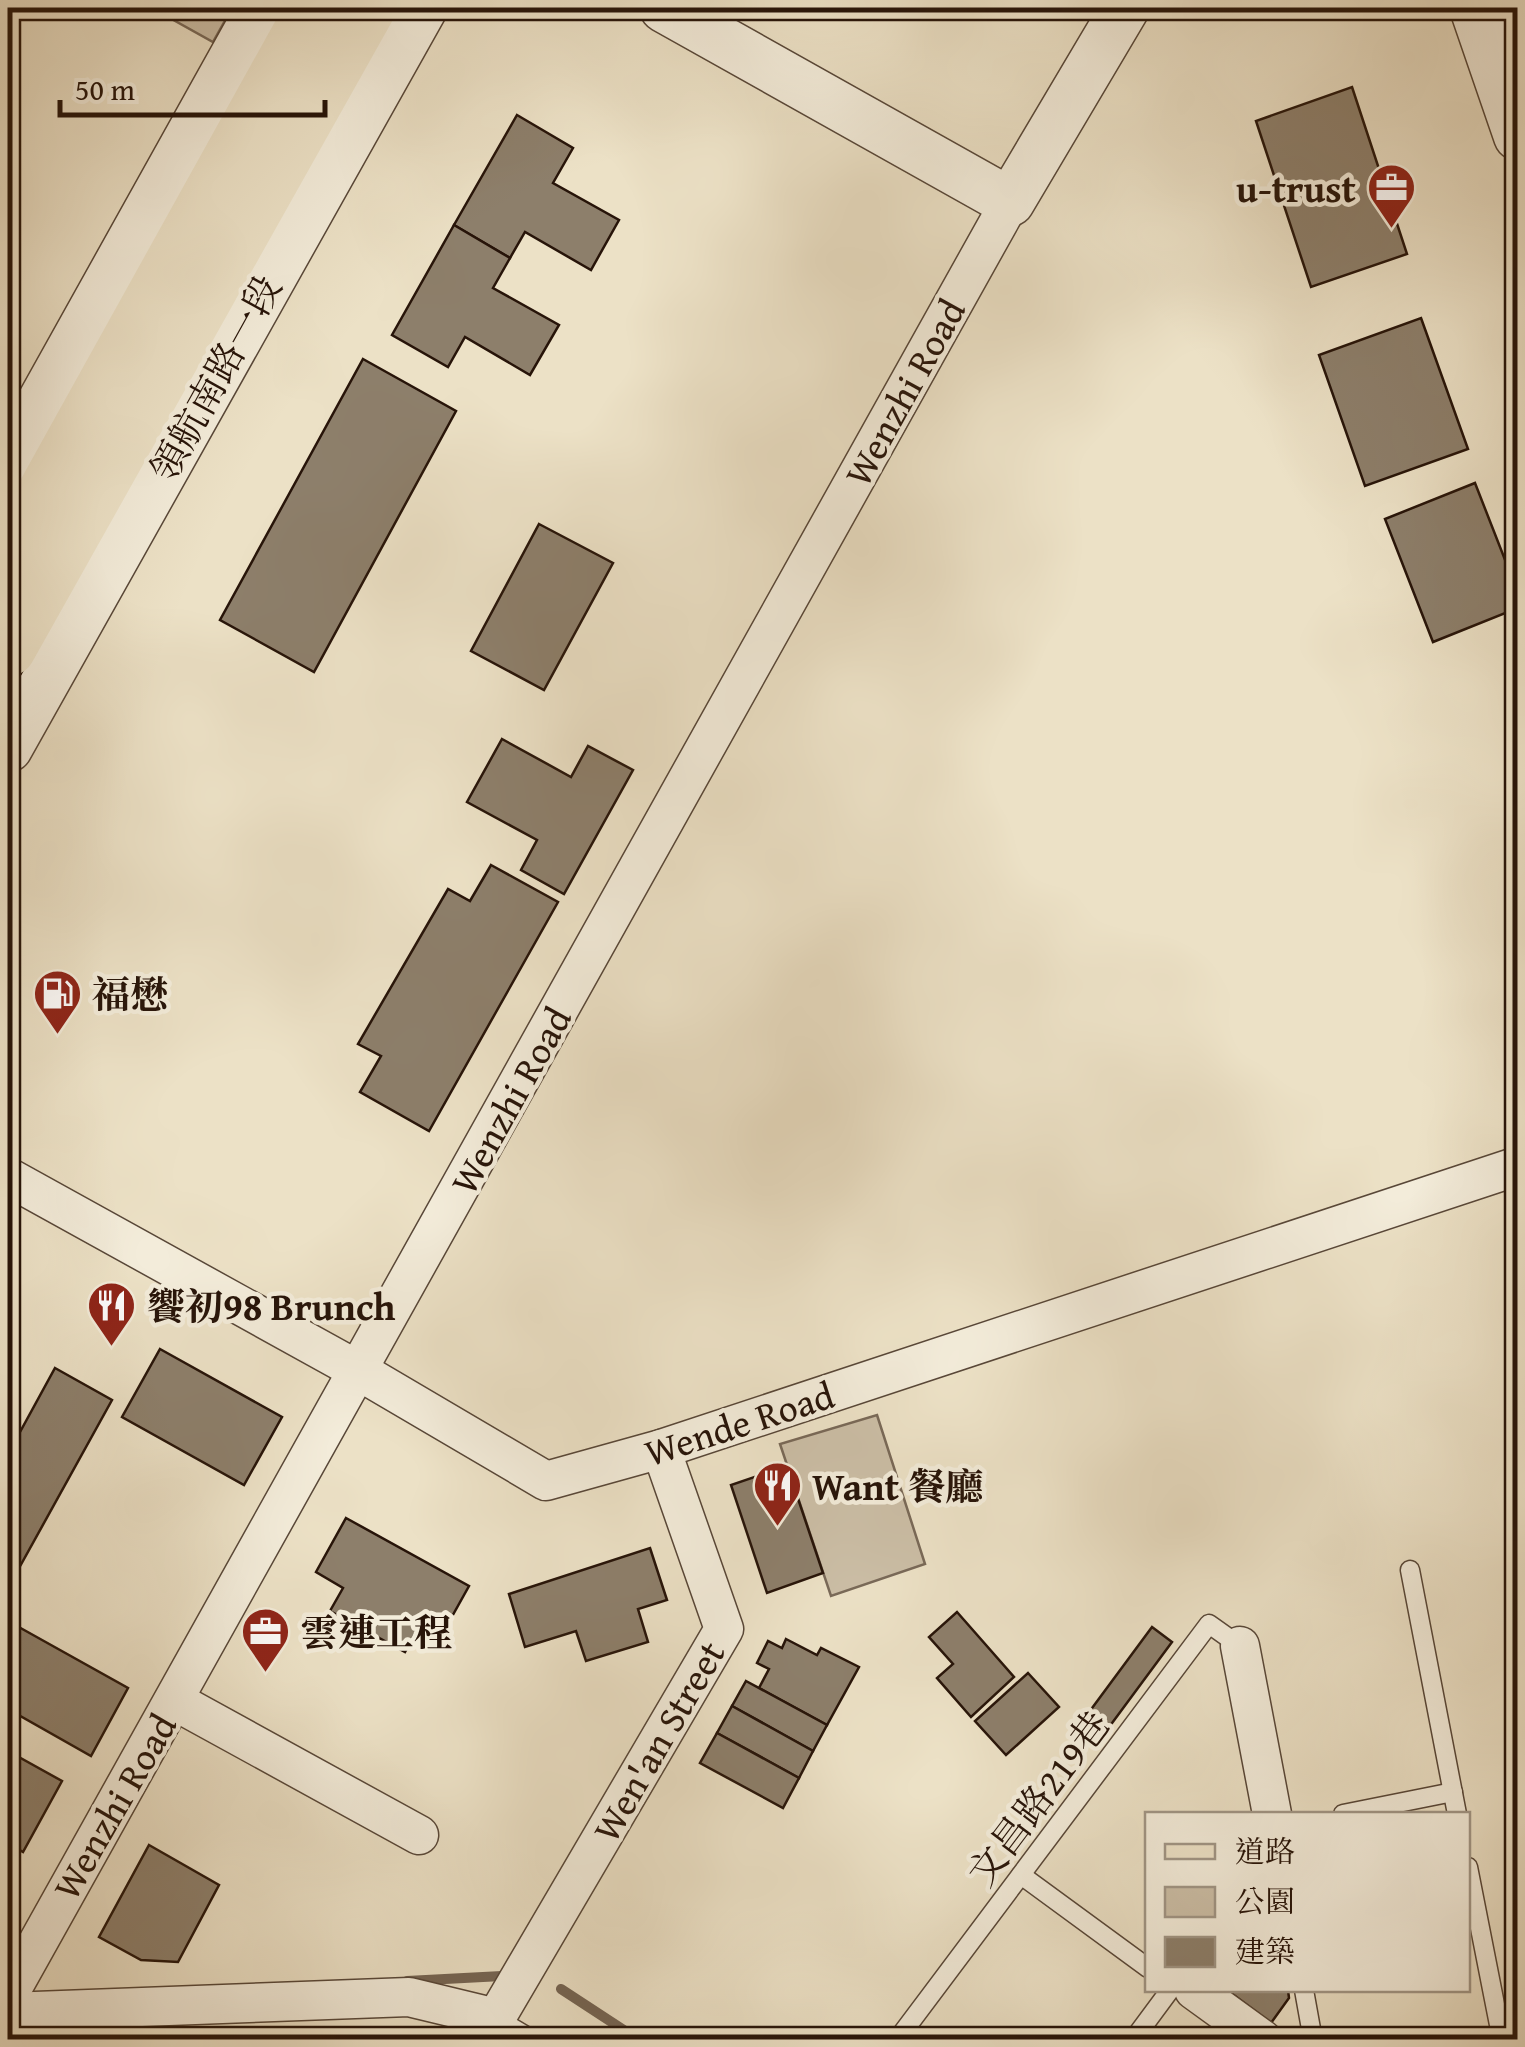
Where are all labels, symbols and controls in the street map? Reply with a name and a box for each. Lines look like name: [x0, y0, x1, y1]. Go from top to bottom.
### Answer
scale bar: [60, 55, 325, 117]
text: 50 m: [75, 67, 135, 111]
place label: u-trust: [1236, 160, 1357, 216]
office icon: u-trust: [1365, 162, 1417, 230]
street label: 領航南路一段: [135, 265, 295, 491]
street label: Wenzhi Road: [829, 287, 979, 496]
place label: 福懋: [92, 966, 168, 1022]
fuel station icon: 福懋: [31, 968, 83, 1036]
street label: Wenzhi Road: [435, 995, 585, 1204]
place label: 饗初98 Brunch: [147, 1278, 396, 1334]
restaurant icon: 饗初98 Brunch: [86, 1280, 138, 1348]
street label: Wende Road: [637, 1366, 842, 1480]
place label: Want 餐廳: [812, 1458, 984, 1514]
restaurant icon: Want 餐廳: [751, 1460, 803, 1528]
place label: 雲連工程: [300, 1604, 452, 1660]
office icon: 雲連工程: [239, 1606, 291, 1674]
street label: Wen'an Street: [578, 1630, 738, 1852]
street label: 文昌路219巷: [953, 1699, 1123, 1897]
street label: Wenzhi Road: [38, 1702, 190, 1909]
legend: [1145, 1812, 1470, 1992]
text: 道路: [1235, 1829, 1295, 1873]
text: 公園: [1235, 1879, 1295, 1923]
text: 建築: [1235, 1929, 1295, 1973]

